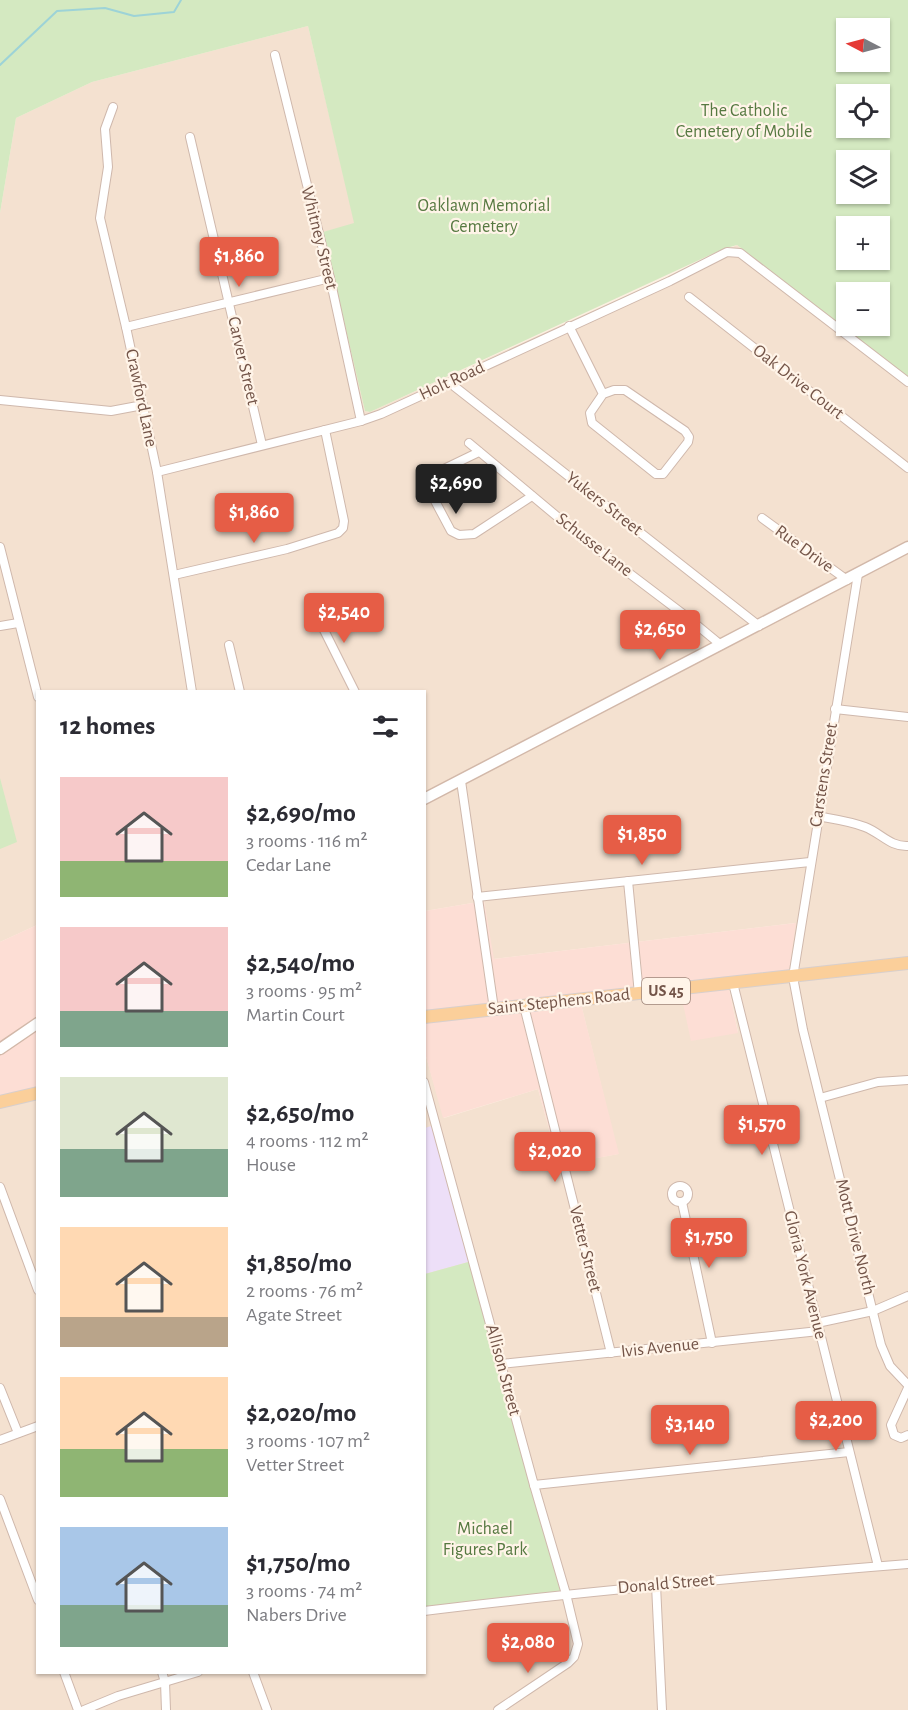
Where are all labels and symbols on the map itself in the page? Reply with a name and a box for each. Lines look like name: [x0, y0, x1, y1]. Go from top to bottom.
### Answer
north arrow: [836, 18, 890, 72]
park label: The Catholic Cemetery of Mobile: [676, 102, 812, 141]
street label: Whitney Street: [297, 184, 341, 292]
park label: Oaklawn Memorial Cemetery: [417, 197, 551, 236]
pin: $1,860: [190, 237, 288, 288]
street label: Carver Street: [224, 315, 262, 407]
street label: Oak Drive Court: [749, 341, 847, 423]
street label: Crawford Lane: [122, 347, 160, 449]
street label: Holt Road: [417, 358, 487, 404]
pin: $2,690: [407, 464, 505, 515]
street label: Yukers Street: [562, 469, 646, 539]
pin: $1,860: [205, 493, 303, 544]
street label: Schusse Lane: [552, 510, 636, 580]
street label: Rue Drive: [771, 522, 837, 576]
pin: $2,540: [295, 593, 393, 644]
pin: $2,650: [611, 610, 709, 661]
street label: Carstens Street: [807, 721, 841, 828]
pin: $1,850: [593, 815, 691, 866]
road number: US 45: [642, 978, 690, 1004]
street label: Saint Stephens Road: [487, 986, 631, 1018]
pin: $1,570: [713, 1105, 811, 1156]
pin: $2,020: [506, 1132, 604, 1183]
street label: Mott Drive North: [832, 1177, 878, 1297]
street label: Vetter Street: [566, 1204, 604, 1294]
street label: Gloria York Avenue: [780, 1209, 830, 1341]
pin: $1,750: [660, 1218, 758, 1269]
street label: Allison Street: [482, 1322, 524, 1418]
street label: Ivis Avenue: [620, 1335, 700, 1361]
pin: $2,200: [787, 1401, 885, 1452]
pin: $3,140: [641, 1405, 739, 1456]
park label: Michael Figures Park: [443, 1520, 528, 1559]
street label: Donald Street: [617, 1571, 715, 1597]
pin: $2,080: [479, 1623, 577, 1674]

